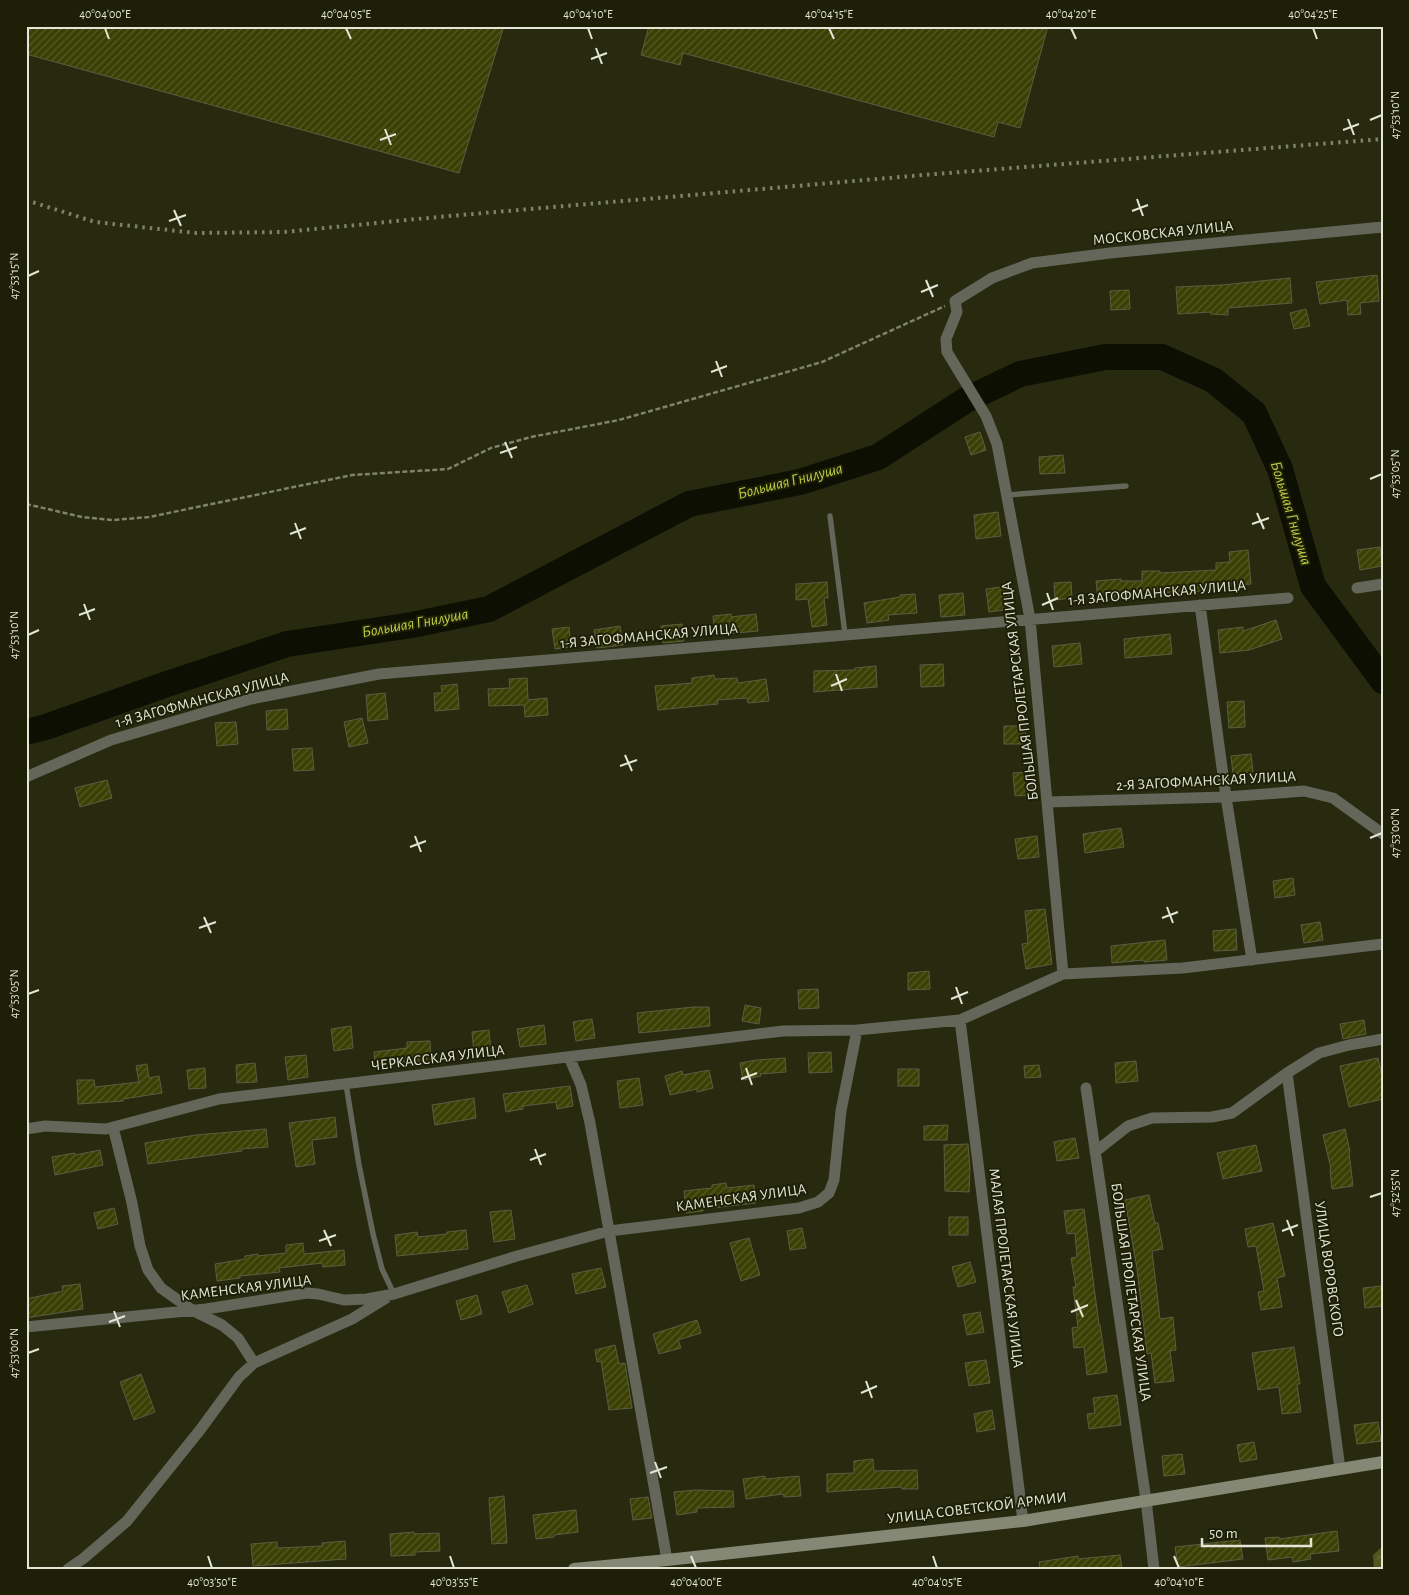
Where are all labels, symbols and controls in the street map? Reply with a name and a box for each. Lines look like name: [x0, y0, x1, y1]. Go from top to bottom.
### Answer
text: 40°04'00"E: [79, 8, 131, 20]
text: 40°04'05"E: [321, 8, 371, 20]
text: 40°04'10"E: [563, 8, 613, 20]
text: 40°04'15"E: [805, 8, 853, 20]
text: 40°04'20"E: [1046, 8, 1097, 20]
text: 40°04'25"E: [1288, 8, 1338, 20]
text: 47°53'10"N: [1389, 91, 1401, 139]
street label: МОСКОВСКАЯ УЛИЦА: [1092, 218, 1234, 248]
text: 47°53'15"N: [8, 253, 20, 299]
text: 47°53'05"N: [1389, 449, 1401, 499]
water label: Большая Гнилуша: [1268, 459, 1314, 567]
water label: Большая Гнилуша: [736, 460, 844, 502]
street label: 1-Я ЗАГОФМАНСКАЯ УЛИЦА: [1067, 578, 1247, 608]
street label: БОЛЬШАЯ ПРОЛЕТАРСКАЯ УЛИЦА: [999, 581, 1041, 801]
water label: Большая Гнилуша: [361, 606, 470, 640]
text: 47°53'10"N: [8, 611, 20, 659]
street label: 1-Я ЗАГОФМАНСКАЯ УЛИЦА: [559, 621, 739, 651]
street label: 1-Я ЗАГОФМАНСКАЯ УЛИЦА: [114, 670, 290, 730]
street label: 2-Я ЗАГОФМАНСКАЯ УЛИЦА: [1116, 769, 1297, 793]
text: 47°53'00"N: [1389, 808, 1401, 858]
text: 47°53'05"N: [8, 969, 20, 1019]
street label: ЧЕРКАССКАЯ УЛИЦА: [371, 1042, 506, 1074]
street label: МАЛАЯ ПРОЛЕТАРСКАЯ УЛИЦА: [986, 1167, 1026, 1369]
text: 47°52'55"N: [1389, 1169, 1401, 1217]
street label: КАМЕНСКАЯ УЛИЦА: [675, 1181, 807, 1215]
street label: БОЛЬШАЯ ПРОЛЕТАРСКАЯ УЛИЦА: [1108, 1182, 1154, 1402]
street label: УЛИЦА ВОРОВСКОГО: [1312, 1200, 1346, 1338]
street label: КАМЕНСКАЯ УЛИЦА: [180, 1273, 312, 1303]
text: 47°53'00"N: [8, 1328, 20, 1378]
street label: УЛИЦА СОВЕТСКОЙ АРМИИ: [886, 1490, 1068, 1526]
scale bar: [1202, 1515, 1310, 1547]
text: 50 m: [1209, 1526, 1238, 1541]
text: 40°03'50"E: [187, 1576, 237, 1588]
text: 40°03'55"E: [430, 1576, 478, 1588]
text: 40°04'00"E: [670, 1576, 722, 1588]
text: 40°04'05"E: [912, 1576, 962, 1588]
text: 40°04'10"E: [1154, 1576, 1204, 1588]

